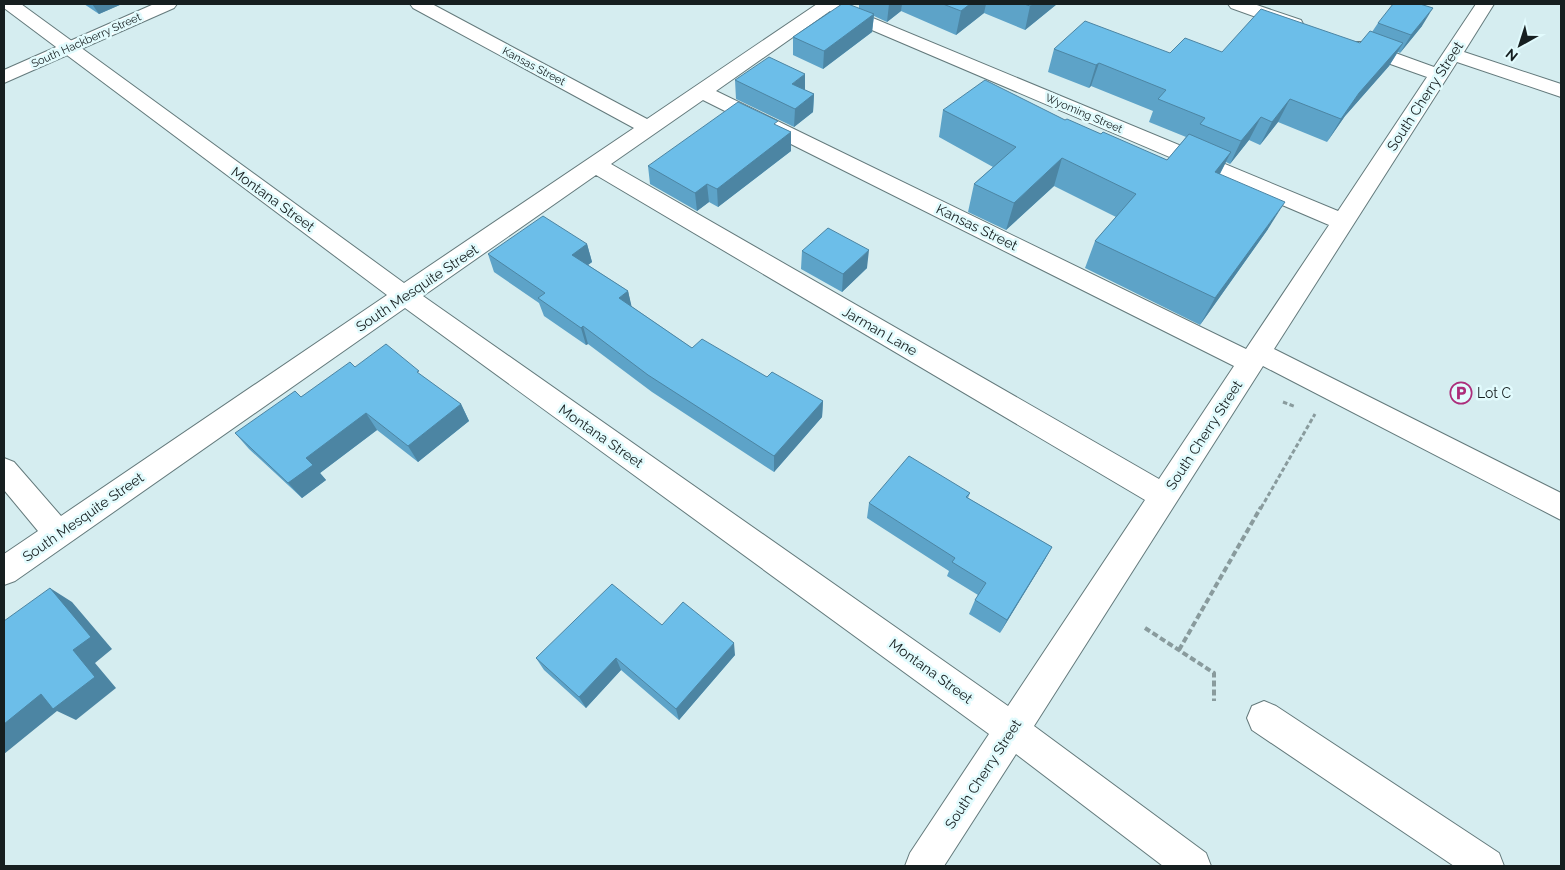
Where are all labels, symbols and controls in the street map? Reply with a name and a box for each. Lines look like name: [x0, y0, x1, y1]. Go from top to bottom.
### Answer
street label: South Hackberry Street: [29, 10, 143, 71]
north arrow: [1495, 20, 1545, 70]
street label: South Cherry Street: [1384, 38, 1466, 154]
street label: Kansas Street: [500, 44, 568, 89]
text: N: [1503, 46, 1521, 65]
street label: Wyoming Street: [1043, 91, 1125, 136]
street label: Montana Street: [228, 163, 318, 235]
street label: Kansas Street: [934, 200, 1020, 254]
street label: South Mesquite Street: [353, 241, 481, 335]
street label: Jarman Lane: [840, 303, 920, 359]
street label: South Cherry Street: [1163, 377, 1245, 493]
parking icon: Lot C: [1449, 381, 1473, 405]
place label: Lot C: [1477, 385, 1511, 401]
street label: Montana Street: [556, 401, 646, 471]
street label: South Mesquite Street: [19, 469, 147, 565]
street label: Montana Street: [886, 635, 976, 707]
street label: South Cherry Street: [942, 716, 1024, 832]

